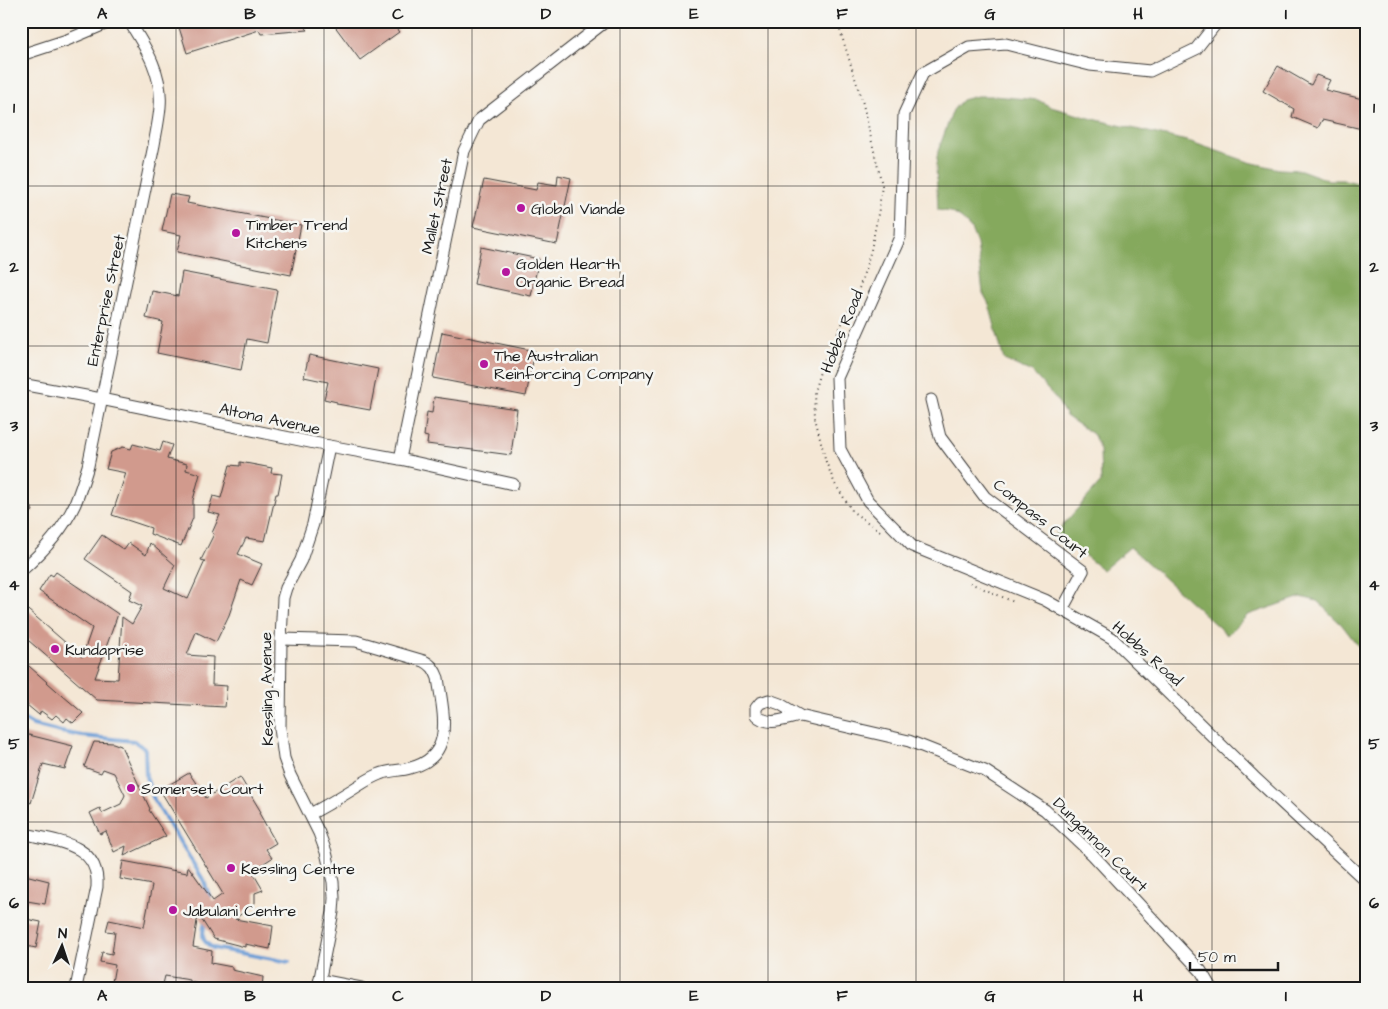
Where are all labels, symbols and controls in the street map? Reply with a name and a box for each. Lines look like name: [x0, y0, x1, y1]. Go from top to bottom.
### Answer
text: A: [97, 3, 108, 25]
text: B: [244, 3, 256, 25]
text: C: [392, 3, 404, 25]
text: D: [541, 3, 552, 25]
text: E: [689, 3, 699, 25]
text: F: [836, 3, 848, 25]
text: G: [984, 3, 996, 25]
text: H: [1133, 3, 1143, 25]
text: I: [1285, 3, 1287, 25]
text: 1: [13, 97, 16, 119]
text: 1: [1373, 97, 1376, 119]
street label: Mallet Street: [416, 156, 458, 256]
place label: Global Viande: [531, 198, 625, 220]
marker: Global Viande: [515, 202, 527, 214]
place label: Timber Trend Kitchens: [246, 214, 347, 254]
marker: Timber Trend Kitchens: [230, 227, 242, 239]
street label: Enterprise Street: [81, 232, 131, 368]
place label: Golden Hearth Organic Bread: [516, 253, 624, 294]
text: 2: [8, 256, 19, 278]
text: 2: [1368, 256, 1379, 278]
marker: Golden Hearth Organic Bread: [500, 266, 512, 278]
street label: Hobbs Road: [815, 287, 869, 376]
place label: The Australian Reinforcing Company: [494, 345, 654, 386]
marker: The Australian Reinforcing Company: [478, 358, 490, 370]
street label: Altona Avenue: [217, 398, 323, 440]
text: 3: [9, 415, 19, 437]
text: 3: [1369, 415, 1379, 437]
street label: Compass Court: [988, 474, 1093, 564]
text: 4: [9, 574, 20, 596]
text: 4: [1369, 574, 1380, 596]
street label: Hobbs Road: [1107, 616, 1187, 691]
street label: Kessling Avenue: [255, 631, 280, 746]
place label: Kundaprise: [65, 639, 144, 661]
marker: Kundaprise: [49, 643, 61, 655]
text: 5: [8, 733, 20, 755]
text: 5: [1368, 733, 1380, 755]
place label: Somerset Court: [141, 778, 264, 800]
marker: Somerset Court: [125, 782, 137, 794]
street label: Dungannon Court: [1047, 792, 1153, 898]
place label: Kessling Centre: [241, 858, 355, 881]
marker: Kessling Centre: [225, 862, 237, 874]
text: 6: [9, 892, 19, 914]
text: 6: [1369, 892, 1379, 914]
place label: Jabulani Centre: [183, 900, 296, 922]
marker: Jabulani Centre: [167, 904, 179, 916]
north arrow: [38, 922, 88, 972]
text: N: [58, 924, 68, 944]
scale bar: [1190, 939, 1278, 971]
text: 50 m: [1198, 947, 1236, 968]
text: A: [97, 985, 108, 1007]
text: B: [244, 985, 256, 1007]
text: C: [392, 985, 404, 1007]
text: D: [541, 985, 552, 1007]
text: E: [689, 985, 699, 1007]
text: F: [836, 985, 848, 1007]
text: G: [984, 985, 996, 1007]
text: H: [1133, 985, 1143, 1007]
text: I: [1285, 985, 1287, 1007]

